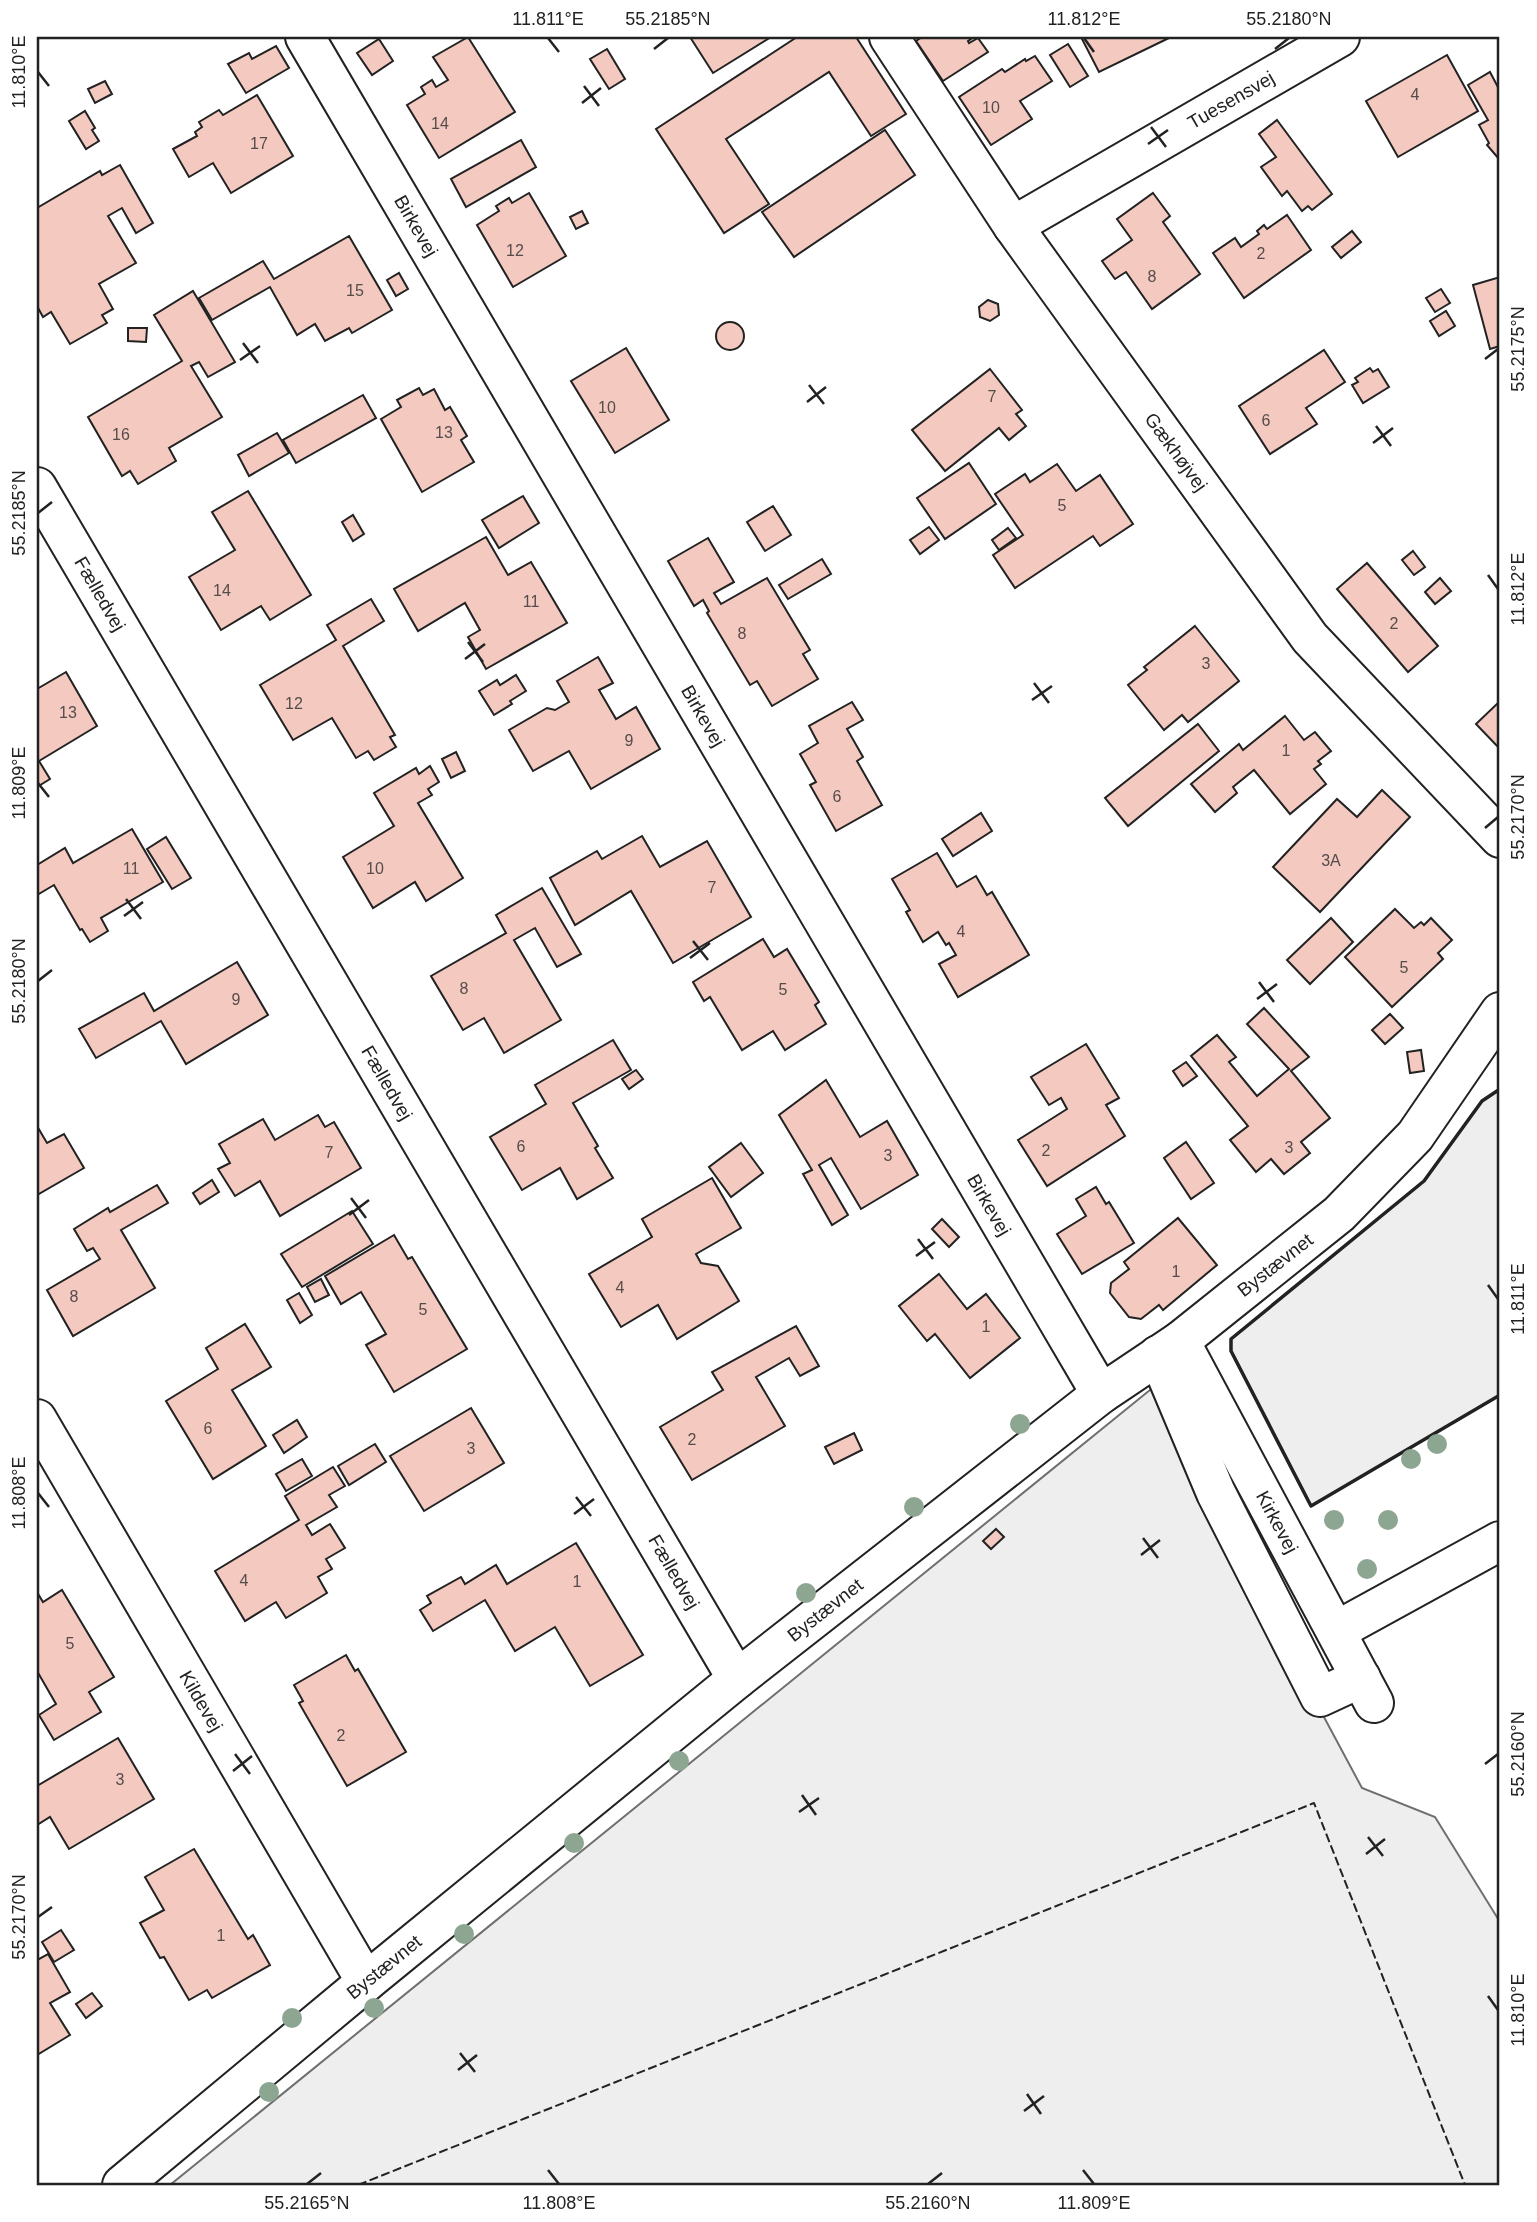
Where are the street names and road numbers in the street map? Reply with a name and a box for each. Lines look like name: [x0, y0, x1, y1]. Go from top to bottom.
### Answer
street label: Tuesensvej: [1184, 67, 1278, 133]
street label: Birkevej: [390, 191, 442, 261]
street label: Gækhøjvej: [1141, 409, 1211, 495]
street label: Fælledvej: [70, 553, 130, 635]
street label: Birkevej: [677, 681, 729, 751]
street label: Fælledvej: [357, 1042, 417, 1124]
street label: Birkevej: [963, 1170, 1015, 1240]
street label: Bystævnet: [1233, 1229, 1317, 1301]
street label: Kirkevej: [1252, 1487, 1302, 1557]
street label: Fælledvej: [644, 1531, 704, 1613]
street label: Bystævnet: [783, 1574, 867, 1646]
street label: Kildevej: [175, 1667, 227, 1735]
street label: Bystævnet: [343, 1930, 426, 2003]

